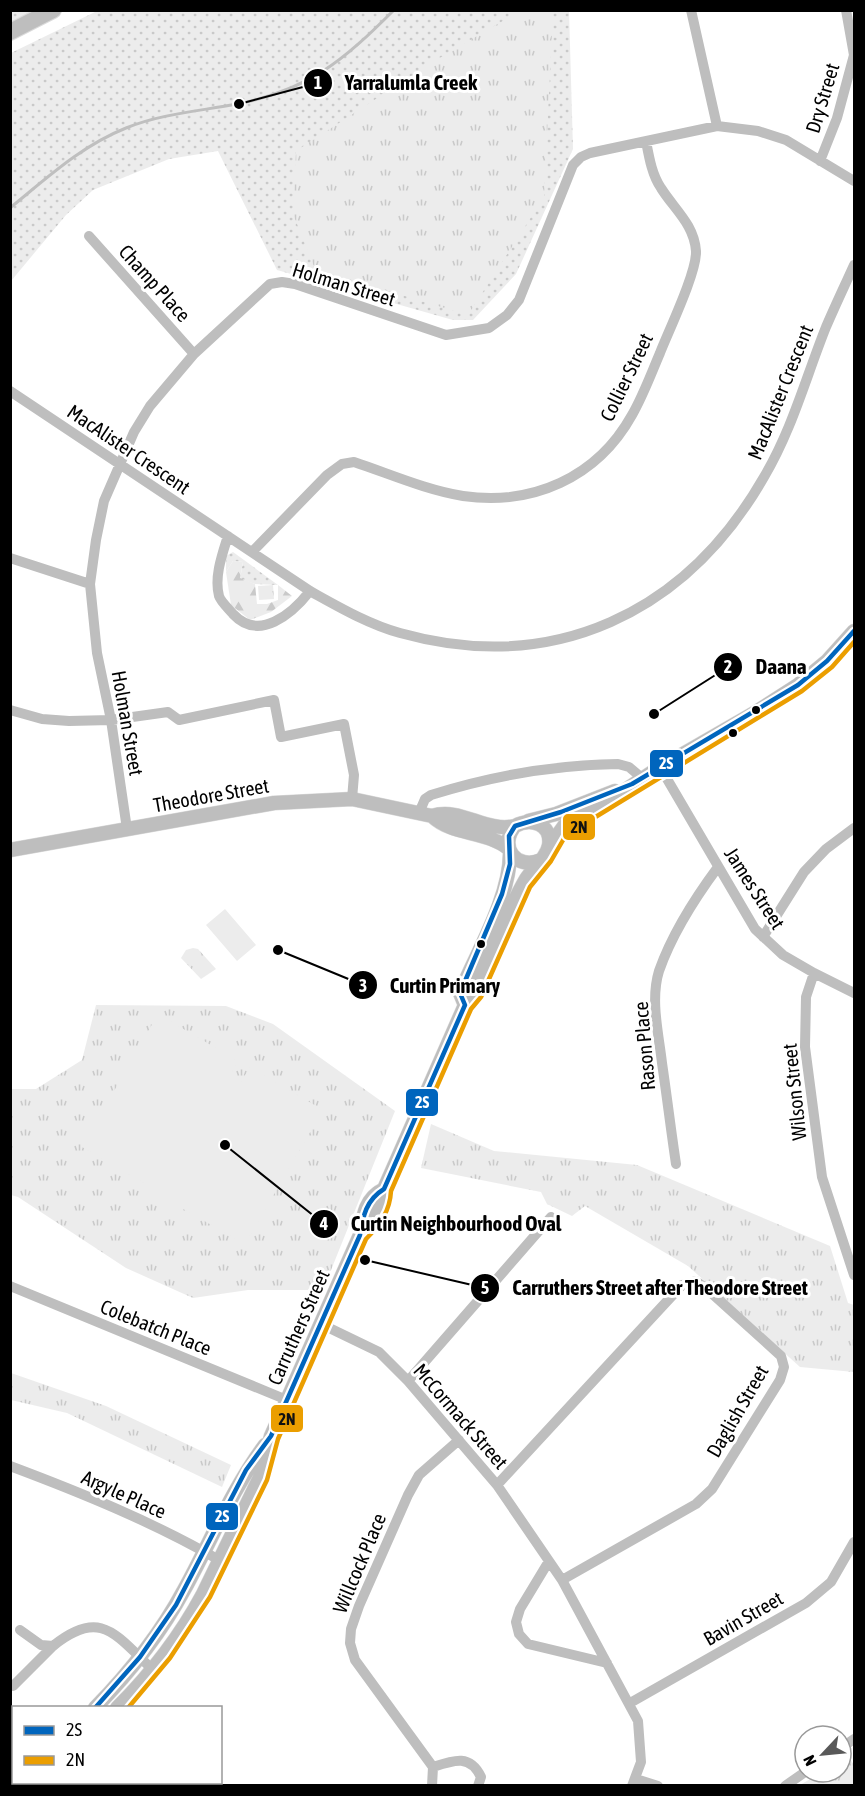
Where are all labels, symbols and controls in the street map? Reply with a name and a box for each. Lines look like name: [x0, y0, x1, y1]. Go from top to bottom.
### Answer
street label: Dry Street: [800, 60, 844, 136]
callout: Yarralumla Creek: [303, 63, 490, 102]
text: Yarralumla Creek: [344, 70, 478, 94]
text: 1: [314, 72, 322, 93]
street label: Champ Place: [115, 240, 195, 326]
street label: Holman Street: [290, 257, 398, 311]
street label: MacAlister Crescent: [743, 321, 818, 463]
street label: Collier Street: [595, 329, 657, 425]
street label: MacAlister Crescent: [63, 399, 195, 499]
callout: Daana: [713, 647, 819, 686]
text: Daana: [755, 654, 807, 678]
text: 2: [724, 656, 732, 677]
street label: Holman Street: [107, 669, 149, 778]
unlabelled marker: [750, 704, 762, 716]
unlabelled marker: [727, 727, 739, 739]
line badge: 2S: [649, 749, 684, 778]
text: 2S: [659, 754, 673, 772]
street label: Theodore Street: [151, 773, 271, 816]
line badge: 2N: [562, 813, 596, 841]
text: 2N: [571, 818, 587, 836]
street label: James Street: [720, 843, 790, 933]
unlabelled marker: [475, 938, 487, 950]
callout: Curtin Primary: [348, 966, 513, 1005]
text: Curtin Primary: [390, 973, 501, 997]
text: 3: [359, 975, 367, 996]
street label: Rason Place: [629, 1001, 659, 1091]
street label: Wilson Street: [777, 1042, 811, 1142]
line badge: 2S: [405, 1088, 439, 1117]
text: 2S: [415, 1093, 429, 1111]
callout: Curtin Neighbourhood Oval: [309, 1205, 573, 1244]
text: Curtin Neighbourhood Oval: [351, 1211, 562, 1235]
text: 4: [319, 1213, 328, 1234]
street label: Carruthers Street: [262, 1266, 334, 1388]
callout: Carruthers Street after Theodore Street: [470, 1268, 820, 1307]
text: Carruthers Street after Theodore Street: [512, 1275, 808, 1299]
text: 5: [481, 1277, 489, 1298]
street label: Colebatch Place: [97, 1294, 215, 1360]
street label: McCormack Street: [409, 1359, 513, 1473]
street label: Daglish Street: [701, 1361, 773, 1461]
line badge: 2N: [270, 1404, 304, 1433]
text: 2N: [279, 1410, 295, 1428]
street label: Argyle Place: [78, 1465, 170, 1523]
line badge: 2S: [205, 1502, 239, 1531]
text: 2S: [215, 1507, 229, 1525]
street label: Willcock Place: [328, 1510, 390, 1616]
street label: Bavin Street: [699, 1586, 787, 1650]
legend: [12, 1706, 222, 1784]
text: 2S: [66, 1719, 82, 1740]
north arrow: [793, 1724, 853, 1784]
text: 2N: [66, 1749, 85, 1770]
text: N: [799, 1752, 820, 1769]

